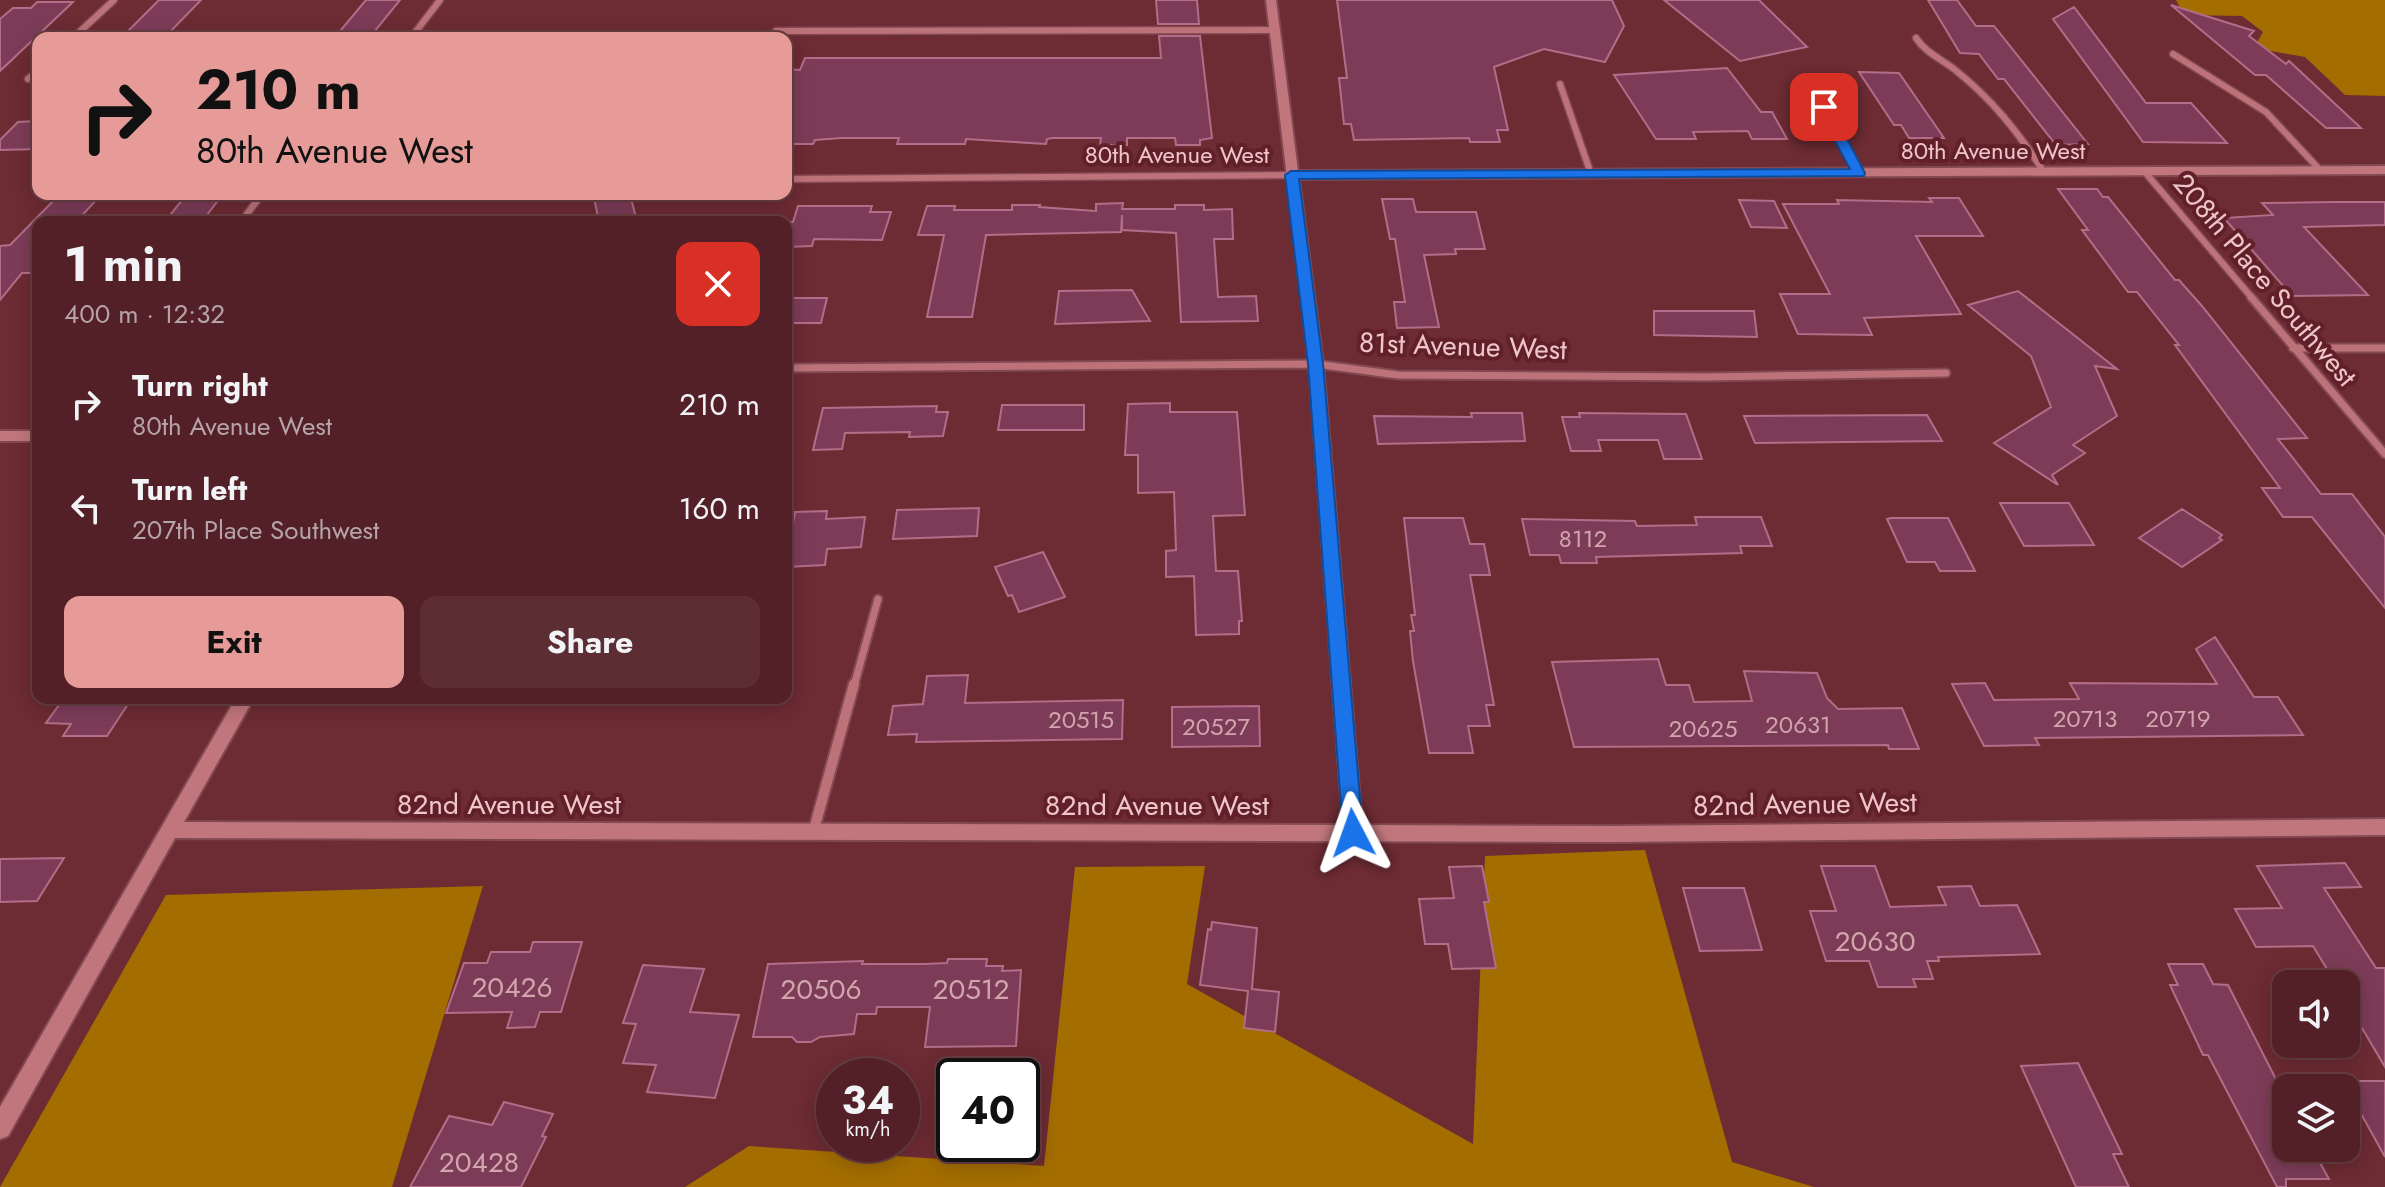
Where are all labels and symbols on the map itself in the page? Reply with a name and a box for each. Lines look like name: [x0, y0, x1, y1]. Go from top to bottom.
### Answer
pin: [1790, 73, 1858, 141]
street label: 80th Avenue West: [1901, 133, 2086, 168]
street label: 80th Avenue West: [1085, 137, 1270, 172]
street label: 208th Place Southwest: [2163, 165, 2367, 396]
street label: 81st Avenue West: [1358, 322, 1568, 370]
house number: 8112: [1559, 521, 1607, 556]
house number: 20713: [2053, 701, 2117, 736]
house number: 20719: [2145, 701, 2211, 736]
house number: 20515: [1048, 702, 1114, 737]
house number: 20631: [1765, 707, 1831, 742]
house number: 20527: [1182, 709, 1250, 744]
house number: 20625: [1668, 711, 1738, 746]
street label: 82nd Avenue West: [1693, 782, 1918, 826]
street label: 82nd Avenue West: [397, 784, 621, 825]
street label: 82nd Avenue West: [1045, 785, 1269, 826]
position arrow: [1311, 791, 1395, 875]
house number: 20630: [1835, 921, 1915, 962]
house number: 20426: [471, 967, 553, 1008]
house number: 20506: [780, 969, 862, 1010]
house number: 20512: [932, 969, 1010, 1010]
speed limit sign: 40: [936, 1058, 1040, 1162]
house number: 20428: [439, 1142, 519, 1183]

